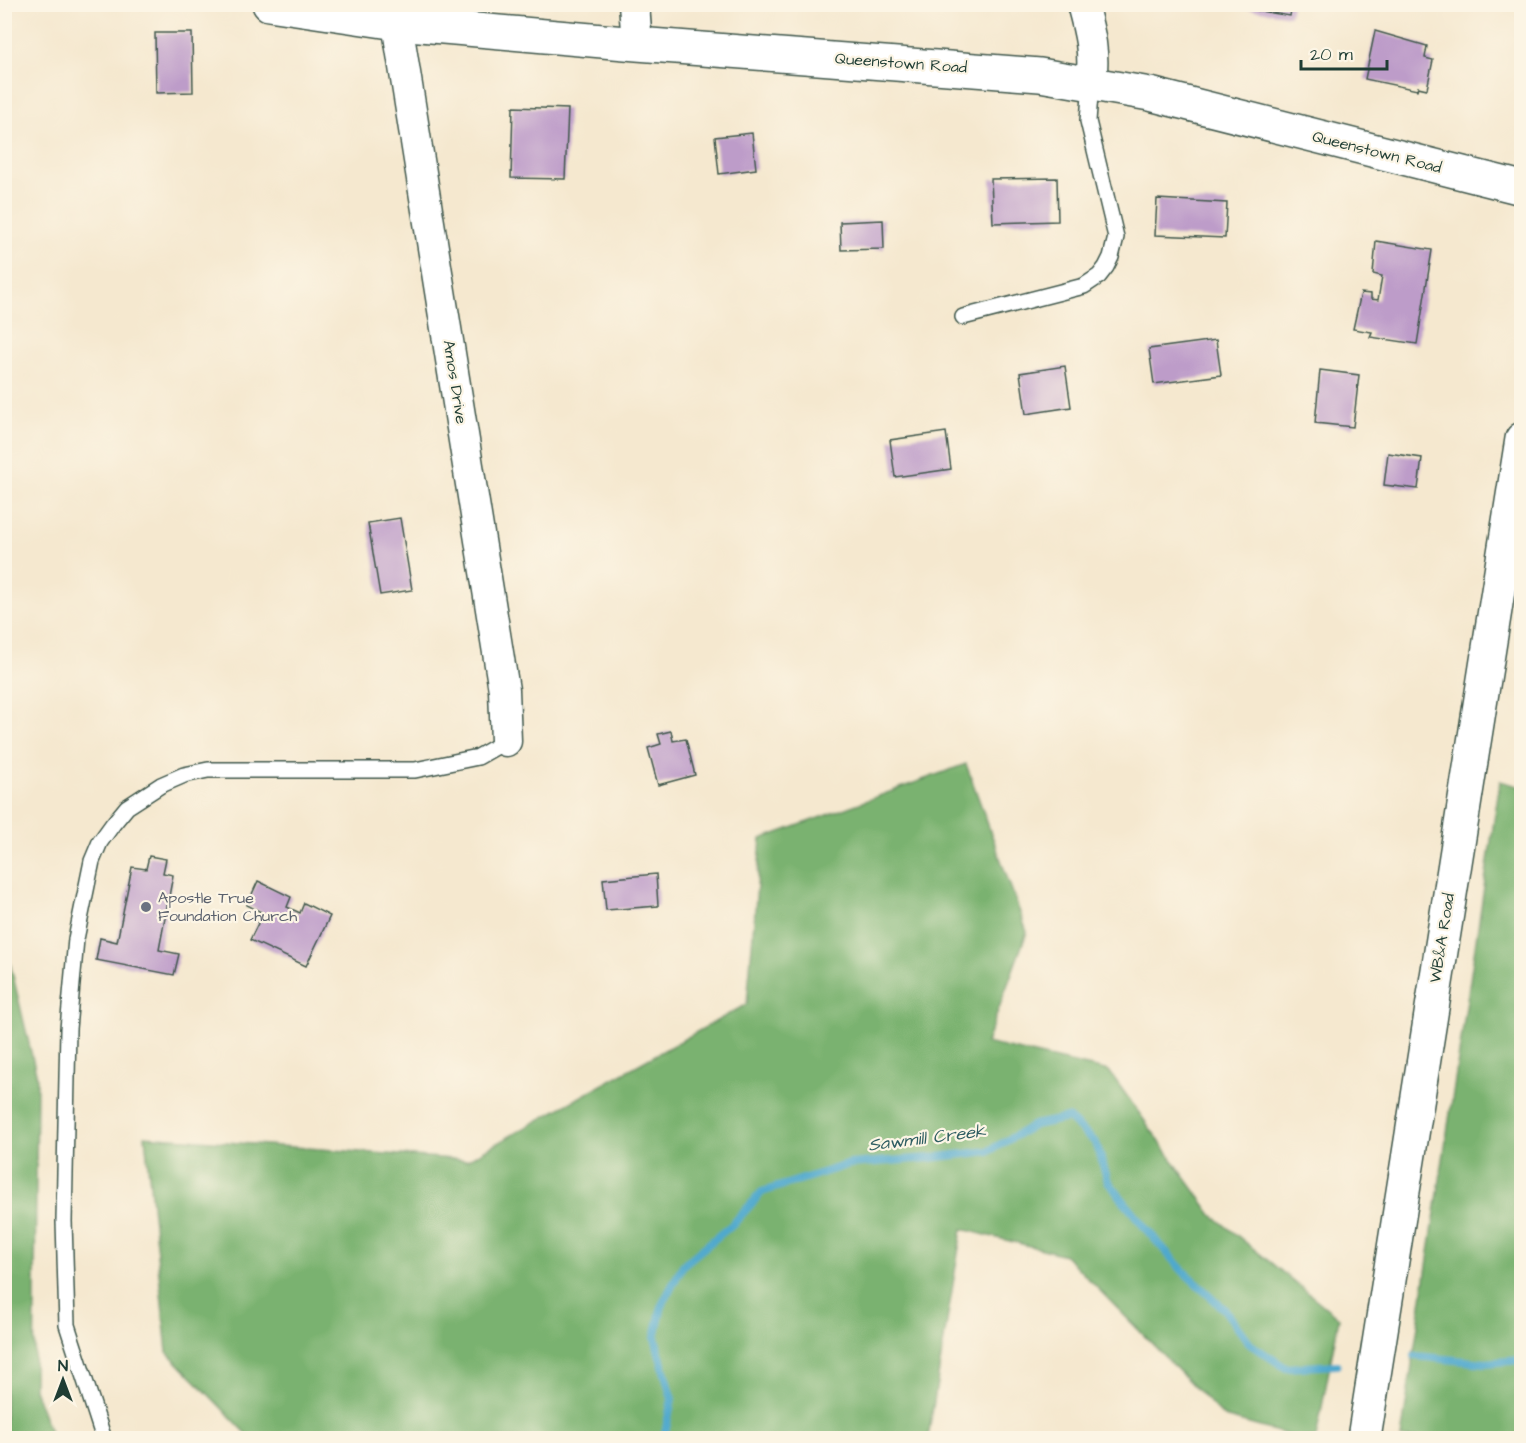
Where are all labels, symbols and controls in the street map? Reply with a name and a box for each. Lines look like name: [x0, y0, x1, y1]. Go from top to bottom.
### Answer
scale bar: [1301, 33, 1386, 71]
text: 20 m: [1310, 42, 1353, 67]
street label: Queenstown Road: [834, 47, 968, 79]
street label: Queenstown Road: [1310, 125, 1444, 179]
street label: Amos Drive: [438, 338, 473, 426]
place label: Apostle True Foundation Church: [158, 887, 297, 927]
street label: WB&A Road: [1424, 892, 1460, 984]
marker: Apostle True Foundation Church: [139, 900, 153, 914]
water label: Sawmill Creek: [867, 1118, 988, 1158]
north arrow: [33, 1350, 93, 1410]
text: N: [58, 1355, 68, 1377]

